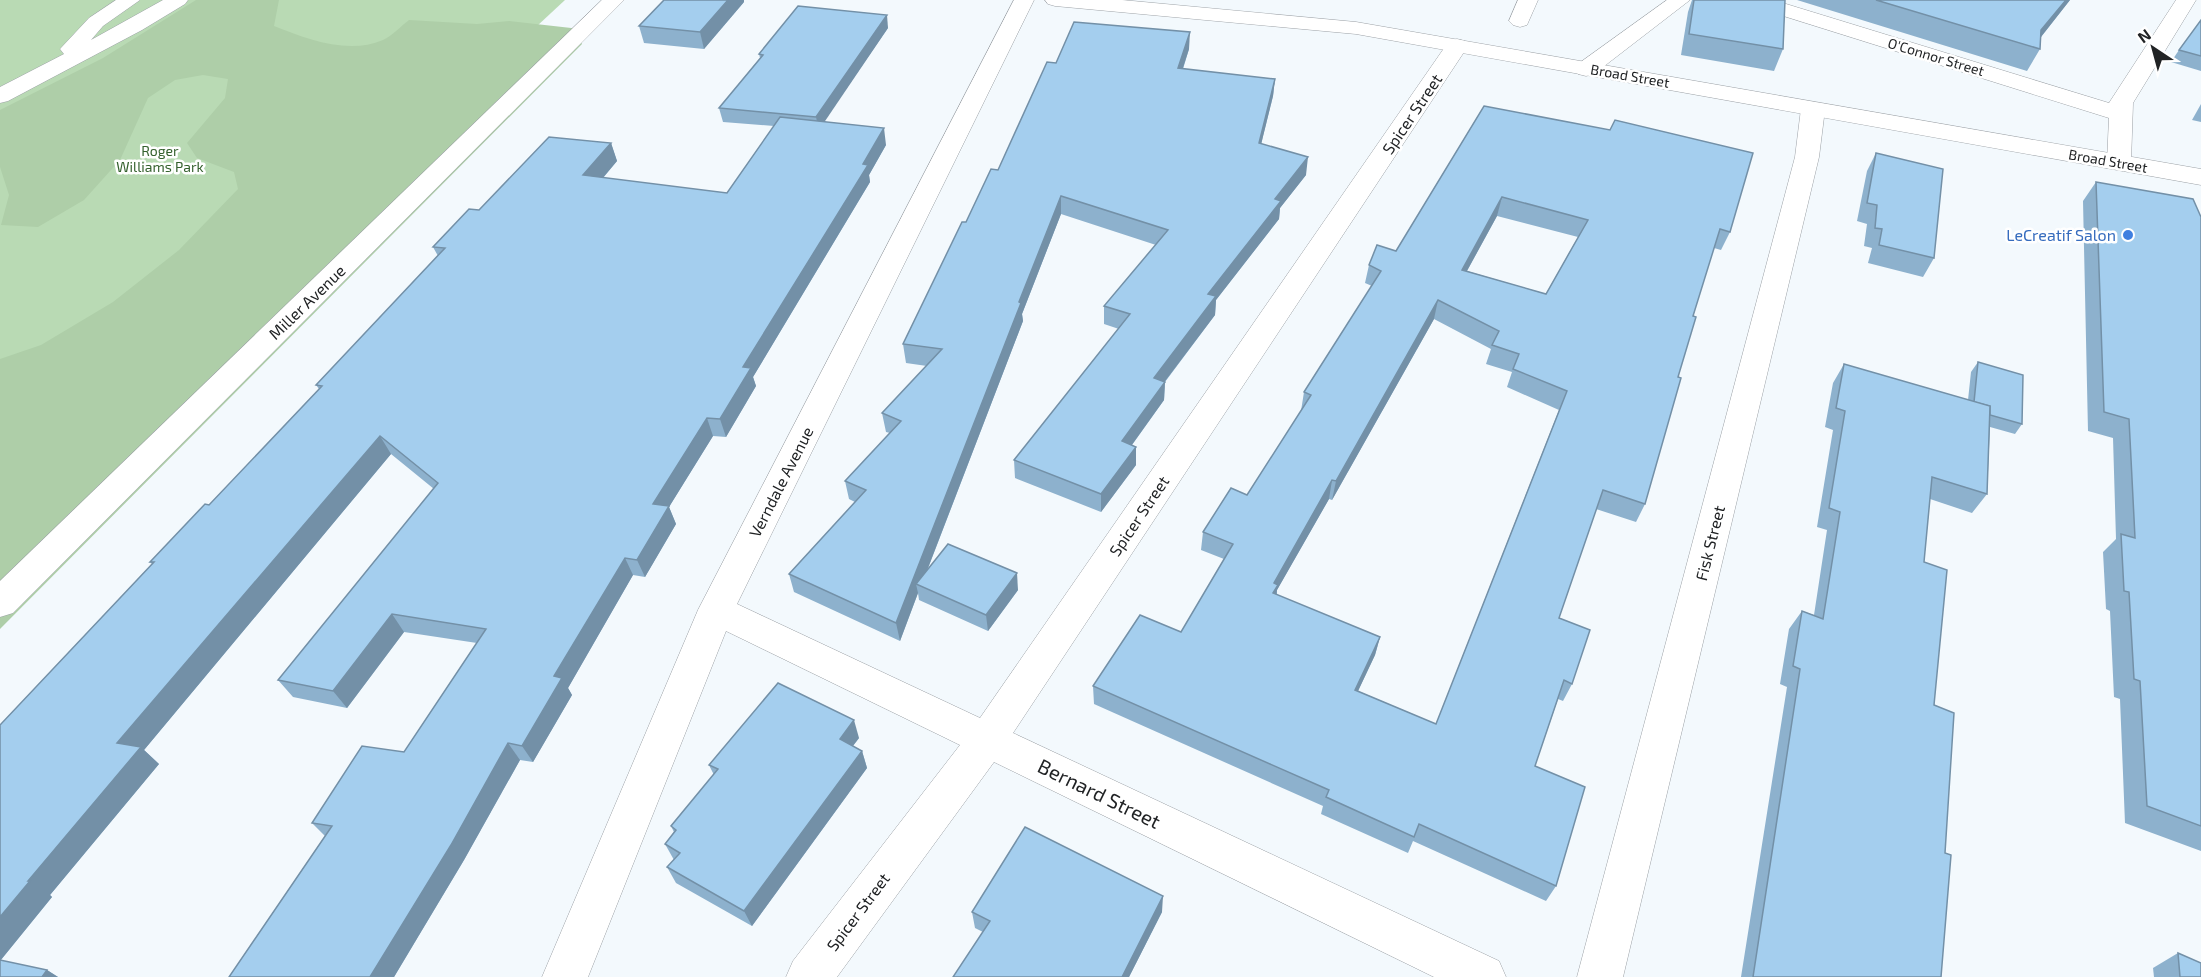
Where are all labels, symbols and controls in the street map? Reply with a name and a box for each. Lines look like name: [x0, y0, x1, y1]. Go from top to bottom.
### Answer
north arrow: [2123, 18, 2183, 78]
text: N: [2134, 24, 2154, 47]
street label: O'Connor Street: [1886, 34, 1986, 79]
street label: Broad Street: [1589, 60, 1671, 91]
street label: Spicer Street: [1378, 70, 1445, 157]
park label: Roger Williams Park: [116, 142, 204, 175]
street label: Broad Street: [2067, 145, 2149, 176]
place label: LeCreatif Salon: [2006, 225, 2116, 244]
marker: LeCreatif Salon: [2121, 228, 2135, 242]
street label: Miller Avenue: [264, 260, 349, 343]
street label: Verndale Avenue: [744, 423, 817, 540]
street label: Spicer Street: [1105, 472, 1172, 559]
street label: Fisk Street: [1691, 503, 1728, 582]
street label: Bernard Street: [1034, 753, 1165, 833]
street label: Spicer Street: [822, 869, 893, 954]

